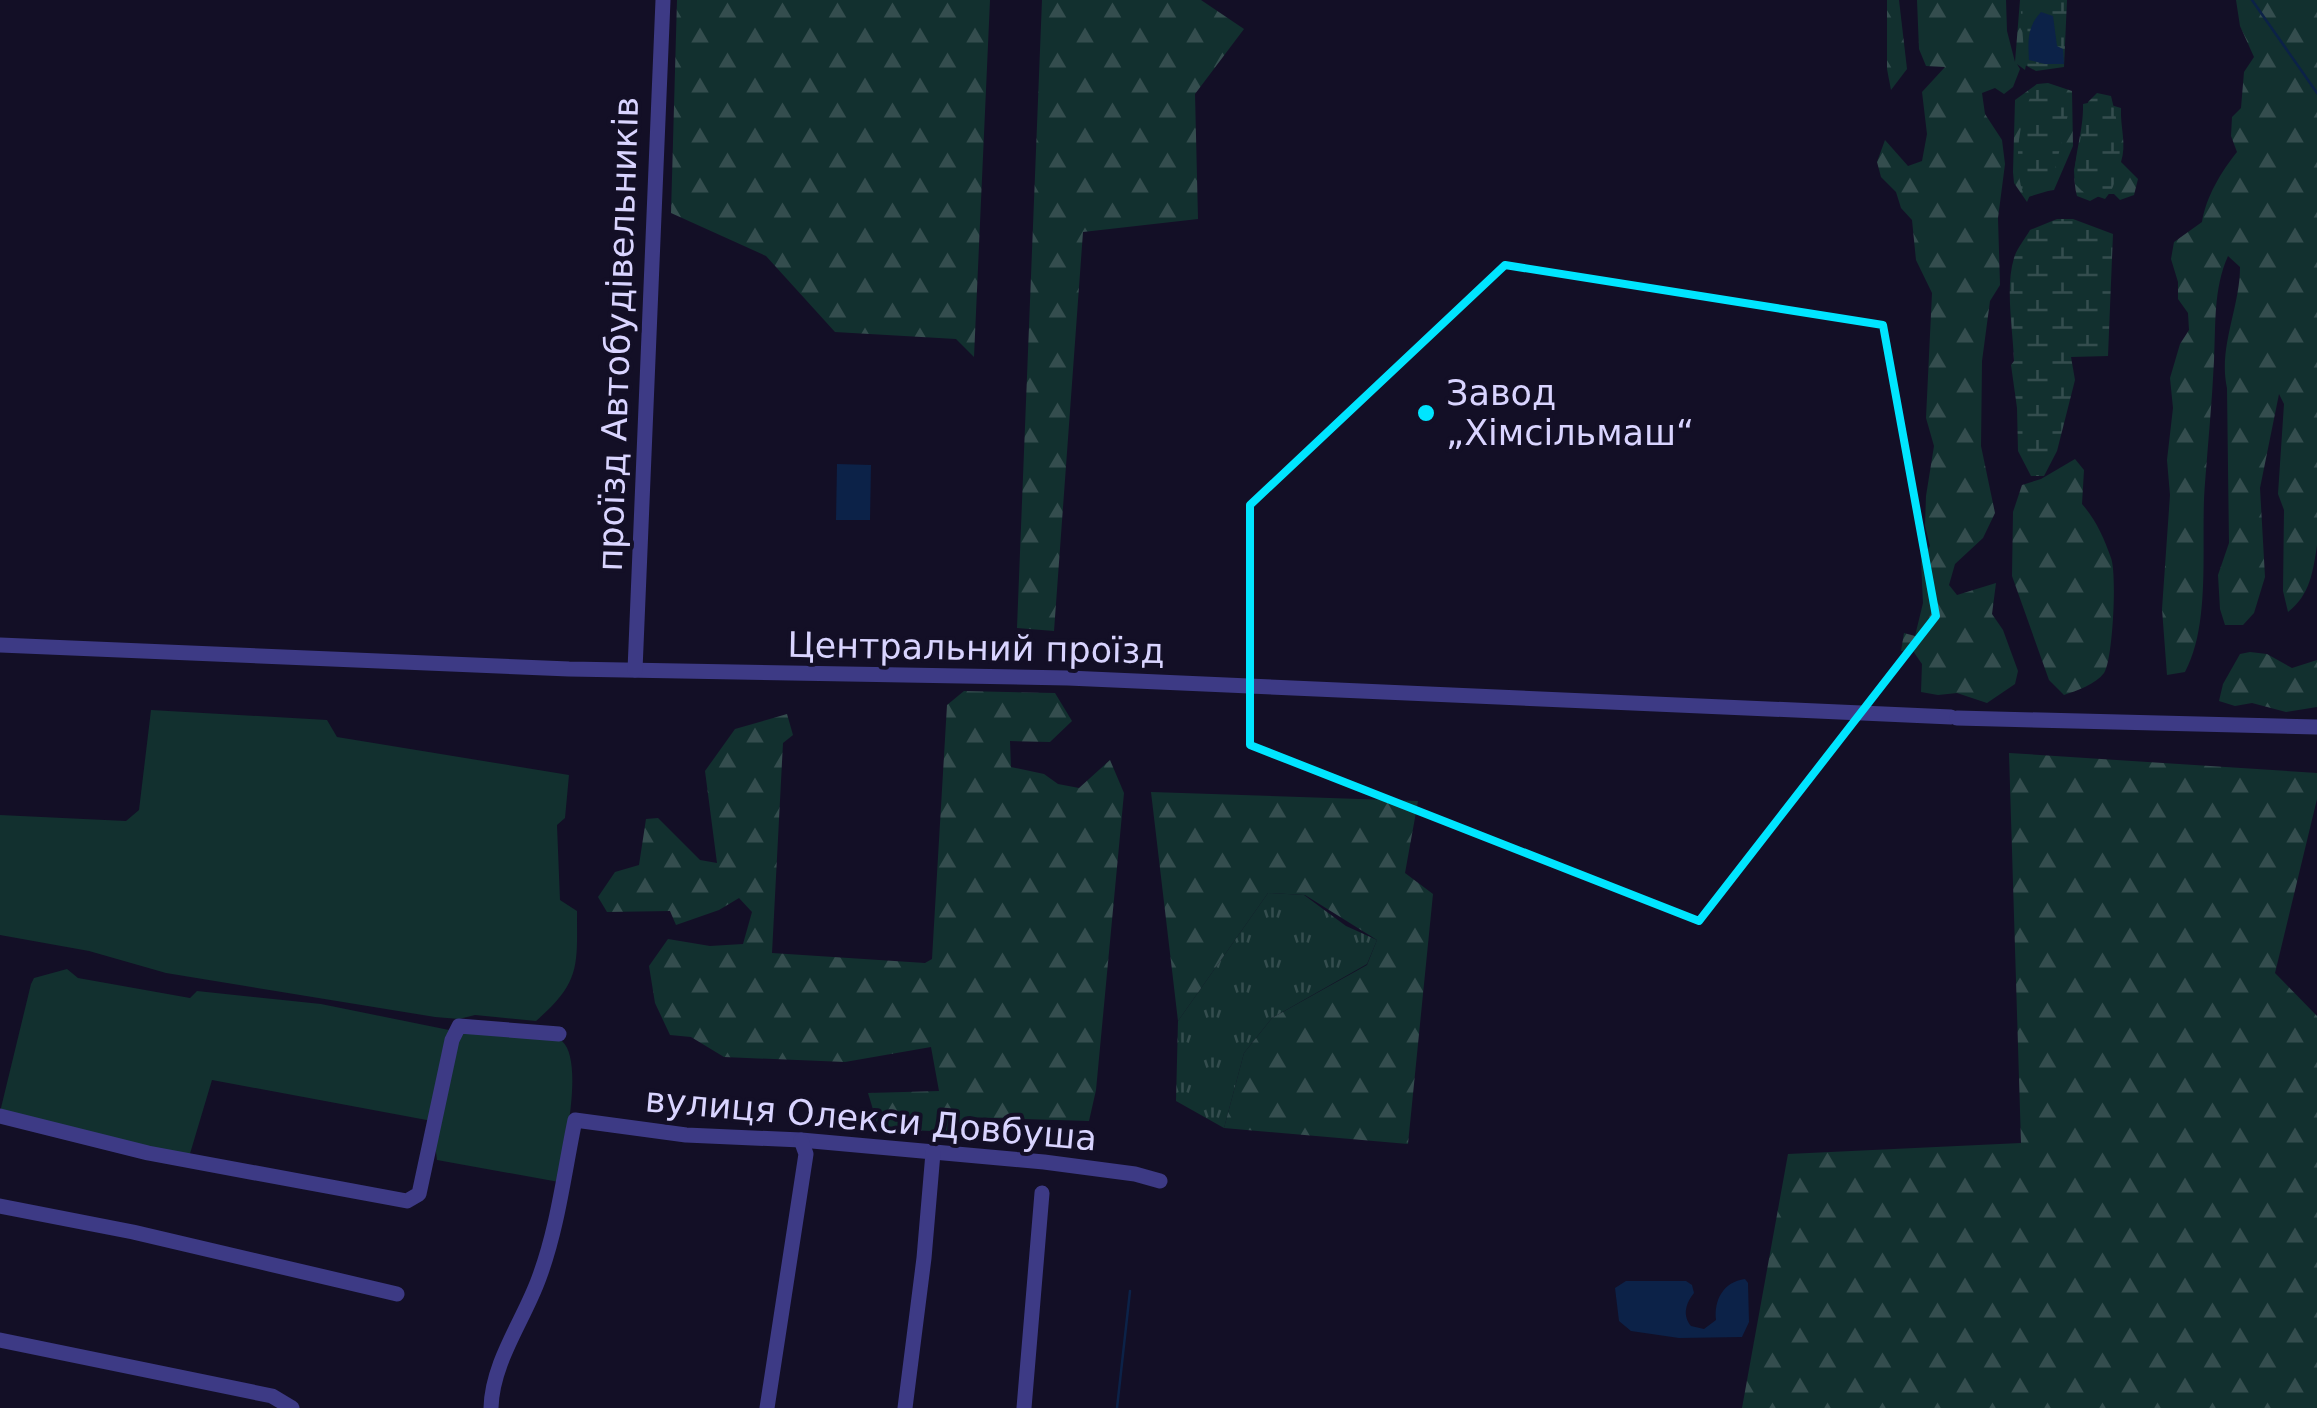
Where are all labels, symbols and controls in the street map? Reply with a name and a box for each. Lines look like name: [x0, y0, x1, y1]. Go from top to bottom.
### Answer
street label: проїзд Автобудівельників: [590, 96, 646, 572]
place label: Завод „Хімсільмаш“: [1446, 373, 1694, 453]
marker: Завод „Хімсільмаш“: [1415, 402, 1437, 424]
street label: Центральний проїзд: [787, 625, 1165, 671]
street label: вулиця Олекси Довбуша: [643, 1079, 1099, 1159]

